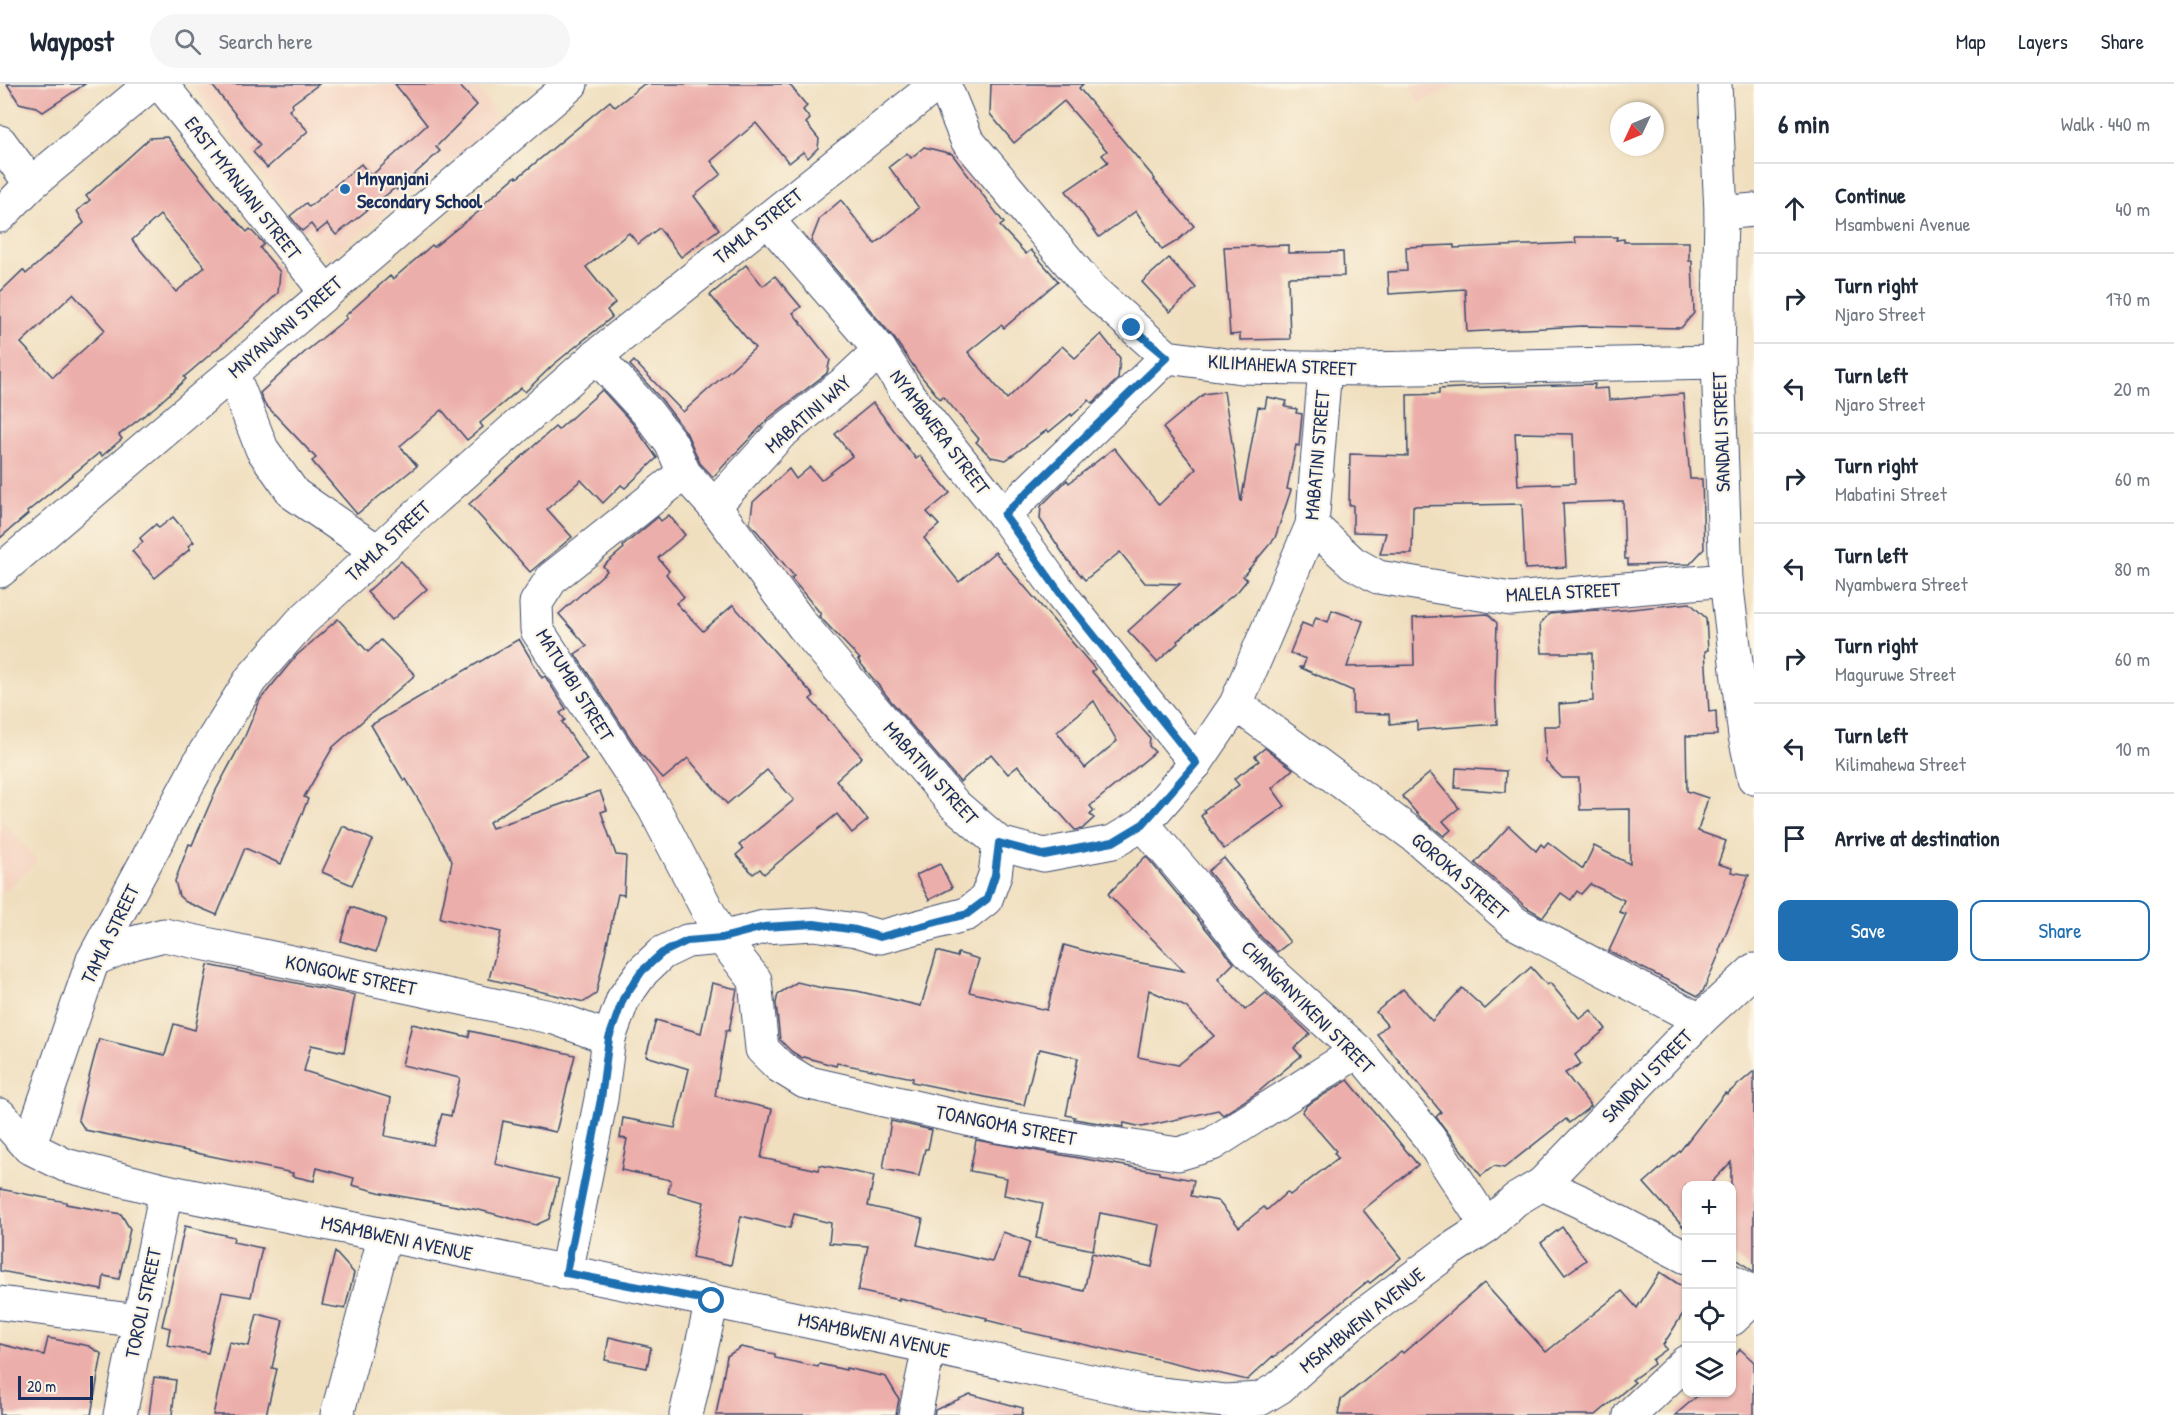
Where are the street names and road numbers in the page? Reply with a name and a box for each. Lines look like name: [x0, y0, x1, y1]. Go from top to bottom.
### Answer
street label: EAST MYANJANI STREET: [179, 111, 308, 265]
street label: TAMLA STREET: [707, 181, 808, 270]
street label: MNYANJANI STREET: [222, 269, 348, 384]
street label: KILIMAHEWA STREET: [1207, 347, 1358, 382]
street label: NYAMBWERA STREET: [884, 363, 997, 500]
street label: MABATINI WAY: [759, 368, 857, 459]
street label: SANDALI STREET: [1705, 371, 1736, 493]
street label: MABATINI STREET: [1297, 388, 1336, 521]
street label: TAMLA STREET: [339, 494, 437, 587]
street label: MALELA STREET: [1505, 575, 1621, 608]
street label: MATUMBI STREET: [530, 623, 621, 747]
street label: MABATINI STREET: [878, 715, 985, 831]
street label: GOROKA STREET: [1406, 826, 1515, 926]
street label: TAMLA STREET: [74, 879, 146, 988]
street label: CHANGANYIKENI STREET: [1236, 934, 1381, 1080]
street label: KONGOWE STREET: [283, 947, 420, 1002]
street label: SANDALI STREET: [1595, 1023, 1699, 1128]
street label: TOANGOMA STREET: [934, 1098, 1079, 1151]
street label: MSAMBWENI AVENUE: [319, 1208, 476, 1267]
street label: TOROLI STREET: [118, 1245, 167, 1361]
street label: MSAMBWENI AVENUE: [1293, 1260, 1430, 1379]
street label: MSAMBWENI AVENUE: [796, 1305, 953, 1364]

